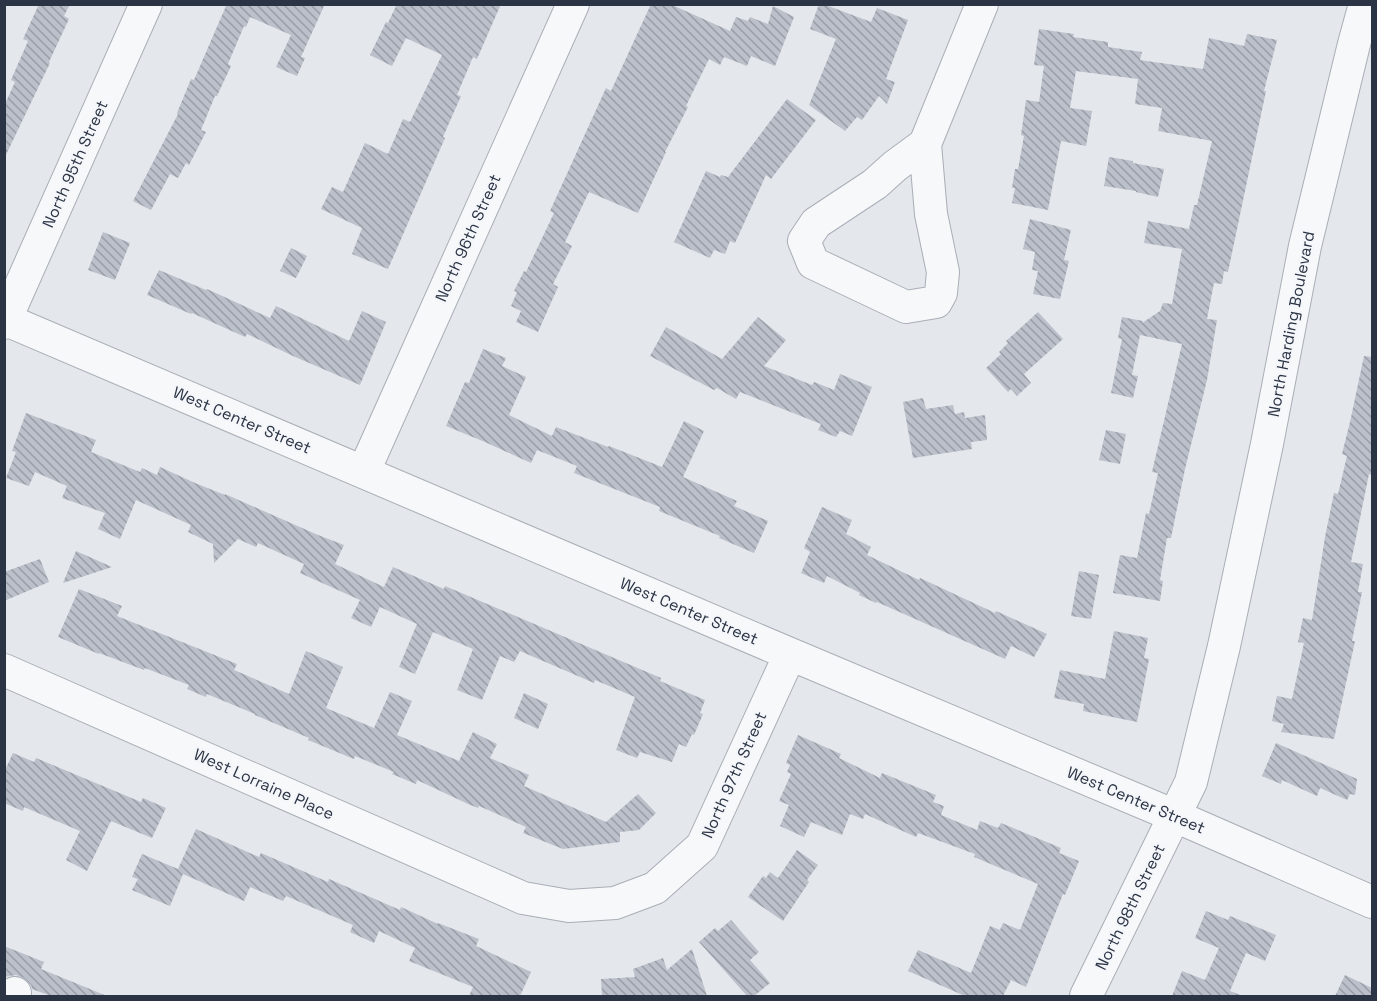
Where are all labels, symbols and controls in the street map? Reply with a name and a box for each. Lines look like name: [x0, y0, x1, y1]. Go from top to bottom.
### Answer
street label: North 95th Street: [37, 97, 113, 231]
street label: North 96th Street: [430, 171, 506, 305]
street label: North Harding Boulevard: [1263, 229, 1319, 419]
street label: West Center Street: [170, 381, 314, 459]
street label: West Center Street: [617, 572, 761, 650]
street label: North 97th Street: [697, 708, 771, 842]
street label: West Lorraine Place: [191, 744, 337, 824]
street label: West Center Street: [1064, 761, 1208, 839]
street label: North 98th Street: [1090, 840, 1170, 974]

